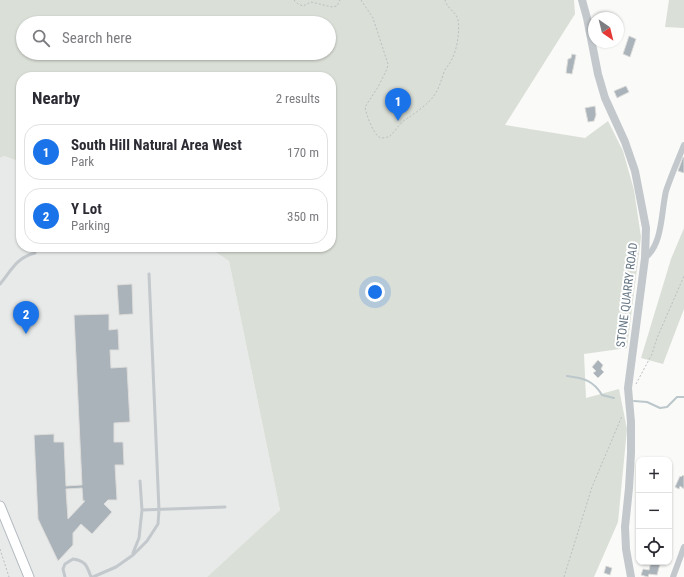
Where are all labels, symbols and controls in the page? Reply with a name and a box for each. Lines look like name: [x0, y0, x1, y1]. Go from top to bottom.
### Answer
north arrow: [588, 12, 624, 48]
search box: [16, 16, 336, 60]
icon: search: [30, 27, 52, 49]
text: Search here: [62, 29, 132, 47]
text: Nearby: [32, 88, 80, 108]
pin: 1: [385, 88, 411, 121]
text: 2 results: [276, 91, 320, 106]
text: South Hill Natural Area West: [71, 136, 242, 154]
text: 1: [43, 145, 49, 160]
text: 170 m: [287, 145, 319, 160]
text: Park: [71, 154, 94, 169]
text: Y Lot: [71, 200, 102, 218]
text: 2: [43, 209, 49, 224]
text: 350 m: [287, 209, 319, 224]
text: Parking: [71, 218, 110, 233]
street label: STONE QUARRY ROAD: [614, 242, 640, 348]
your location: [365, 282, 385, 302]
pin: 2: [13, 301, 39, 334]
map controls: [636, 457, 672, 565]
button: +: [636, 457, 672, 493]
button: −: [636, 493, 672, 529]
button: locate: [636, 529, 672, 565]

